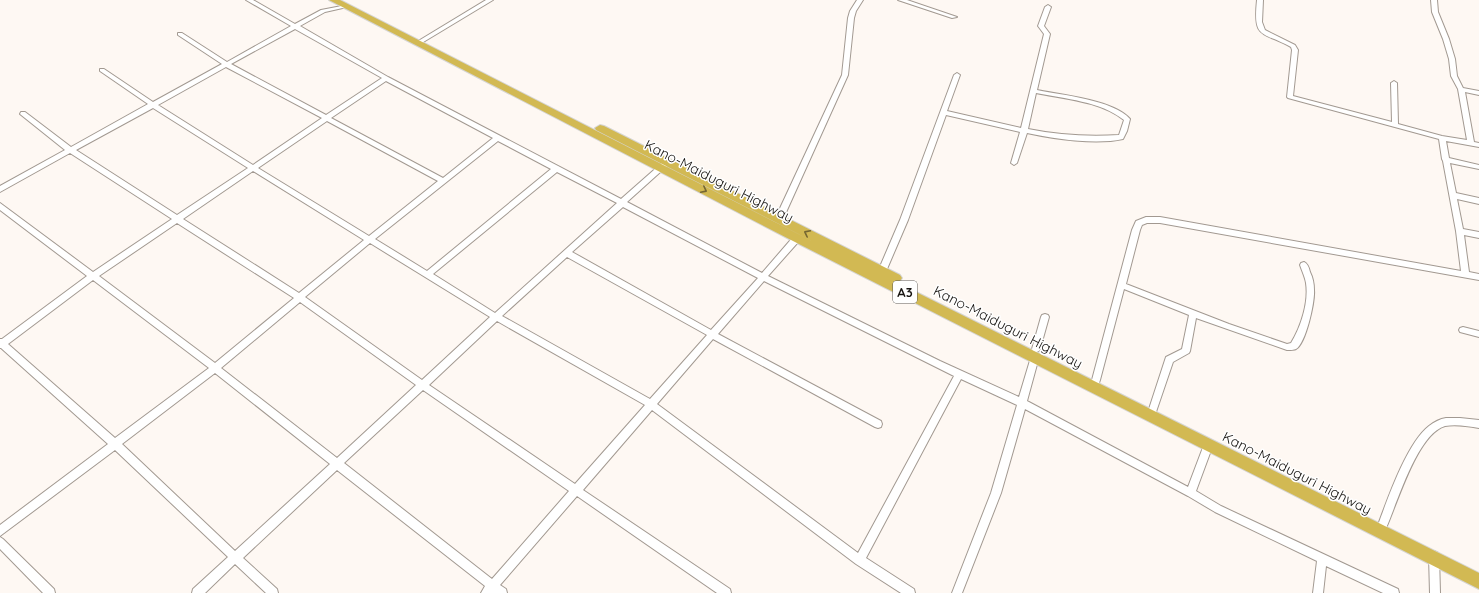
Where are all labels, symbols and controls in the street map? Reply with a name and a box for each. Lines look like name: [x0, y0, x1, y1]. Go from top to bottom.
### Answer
street label: Kano-Maiduguri Highway: [641, 135, 797, 227]
one-way arrow: [699, 186, 707, 193]
one-way arrow: [804, 230, 811, 237]
road number: A3: [893, 281, 917, 303]
street label: Kano-Maiduguri Highway: [930, 281, 1086, 373]
street label: Kano-Maiduguri Highway: [1219, 427, 1375, 519]

